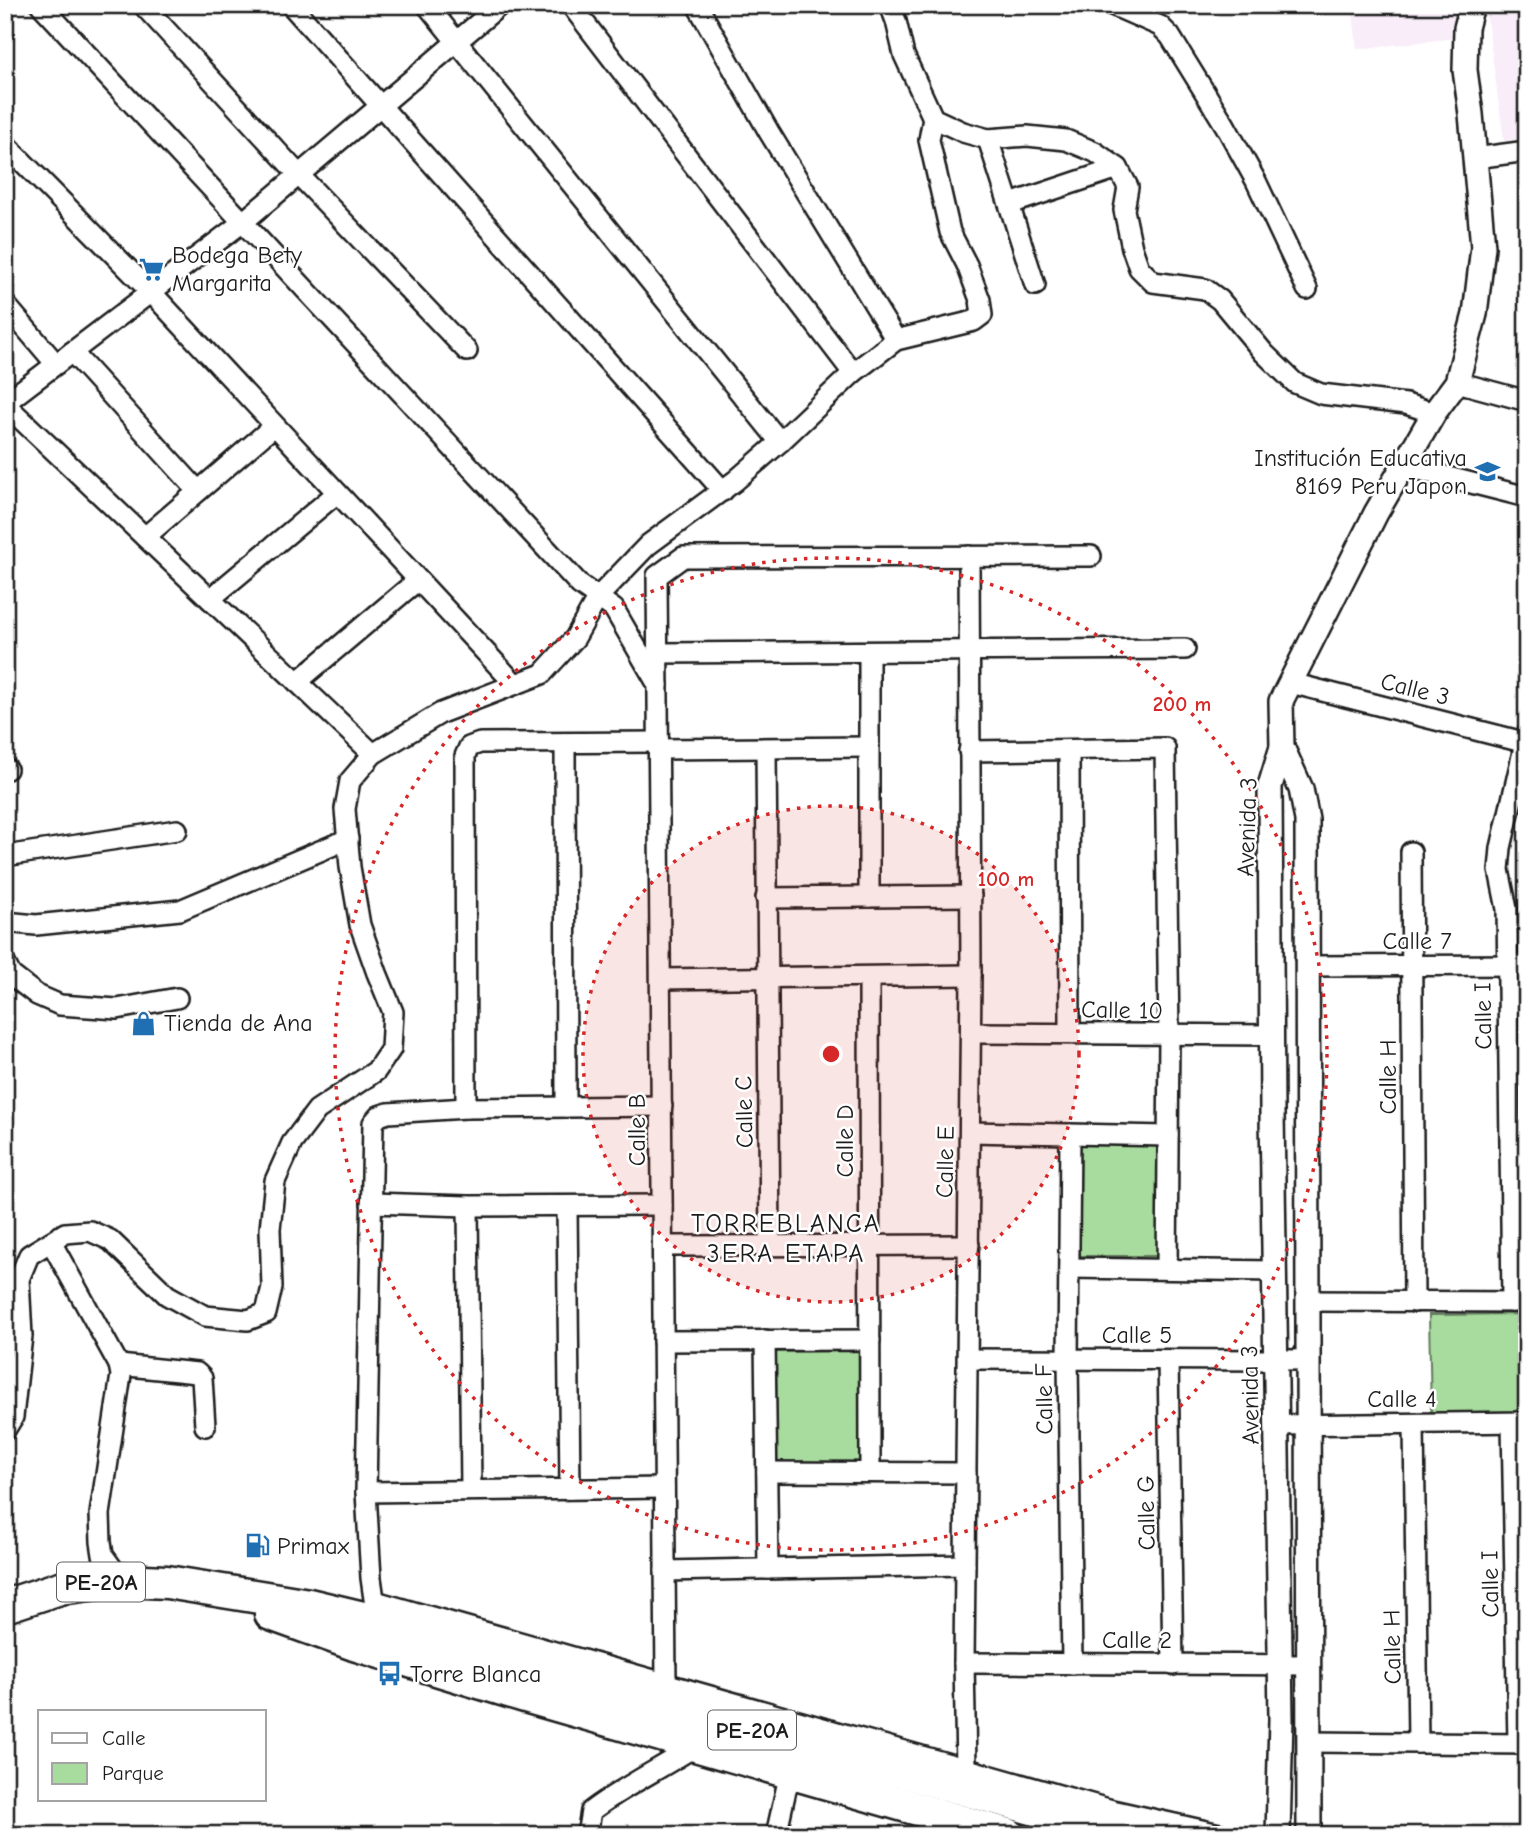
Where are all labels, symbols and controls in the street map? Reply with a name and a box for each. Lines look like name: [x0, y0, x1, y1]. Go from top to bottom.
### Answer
place label: Bodega Bety Margarita: [172, 241, 302, 297]
supermarket icon: Bodega Bety Margarita: [138, 255, 166, 283]
place label: Institución Educativa 8169 Peru Japon: [1254, 444, 1467, 500]
school or university icon: Institución Educativa 8169 Peru Japon: [1473, 458, 1501, 486]
street label: Calle 3: [1378, 667, 1452, 711]
text: 200 m: [1153, 692, 1211, 716]
street label: Avenida 3: [1231, 777, 1263, 877]
text: 100 m: [978, 867, 1034, 891]
street label: Calle 7: [1382, 927, 1452, 955]
street label: Calle I: [1468, 982, 1498, 1050]
street label: Calle 10: [1081, 995, 1163, 1025]
shop icon: Tienda de Ana: [130, 1009, 158, 1037]
place label: Tienda de Ana: [164, 1009, 313, 1037]
street label: Calle H: [1374, 1039, 1402, 1115]
centre of rings: [819, 1042, 843, 1066]
street label: Calle C: [729, 1076, 759, 1148]
street label: Calle B: [623, 1094, 651, 1166]
street label: Calle D: [831, 1105, 859, 1177]
street label: Calle E: [930, 1126, 960, 1198]
district label: TORREBLANCA 3ERA ETAPA: [691, 1209, 881, 1269]
street label: Calle 5: [1102, 1321, 1172, 1349]
street label: Avenida 3: [1235, 1345, 1265, 1445]
street label: Calle F: [1029, 1363, 1059, 1435]
street label: Calle 4: [1367, 1385, 1437, 1413]
street label: Calle G: [1131, 1475, 1161, 1551]
fuel station icon: Primax: [243, 1532, 271, 1560]
place label: Primax: [277, 1532, 350, 1560]
street label: Calle I: [1475, 1550, 1505, 1618]
road number: PE-20A: [57, 1562, 145, 1602]
street label: Calle H: [1377, 1609, 1407, 1685]
street label: Calle 2: [1102, 1626, 1172, 1654]
bus stop icon: Torre Blanca: [376, 1660, 404, 1688]
place label: Torre Blanca: [410, 1660, 541, 1688]
legend: [38, 1710, 266, 1801]
road number: PE-20A: [708, 1710, 796, 1750]
text: Calle: [102, 1726, 145, 1750]
text: Parque: [102, 1761, 164, 1785]

